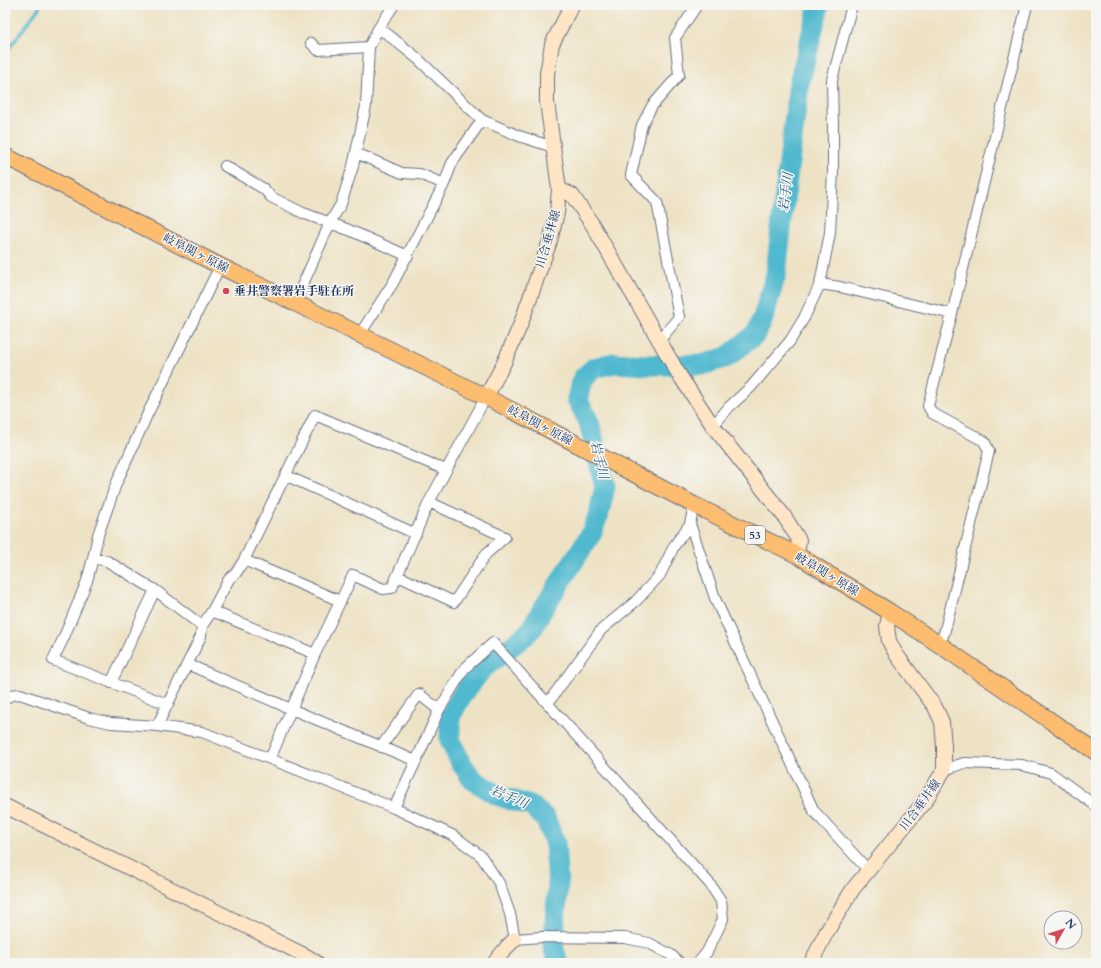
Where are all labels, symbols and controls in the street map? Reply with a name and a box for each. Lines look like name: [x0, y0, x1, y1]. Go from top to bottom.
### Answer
water label: 岩手川: [775, 170, 798, 212]
street label: 川合垂井線: [532, 208, 564, 270]
street label: 岐阜関ヶ原線: [160, 230, 232, 276]
place label: 垂井警察署岩手駐在所: [234, 283, 354, 299]
marker: 垂井警察署岩手駐在所: [221, 286, 231, 296]
street label: 岐阜関ヶ原線: [504, 401, 576, 449]
water label: 岩手川: [586, 439, 613, 483]
road number: 53: [745, 526, 765, 544]
street label: 岐阜関ヶ原線: [792, 549, 862, 599]
street label: 川合垂井線: [896, 776, 944, 834]
water label: 岩手川: [488, 781, 532, 814]
north arrow: [1043, 910, 1083, 950]
text: N: [1062, 916, 1080, 933]

